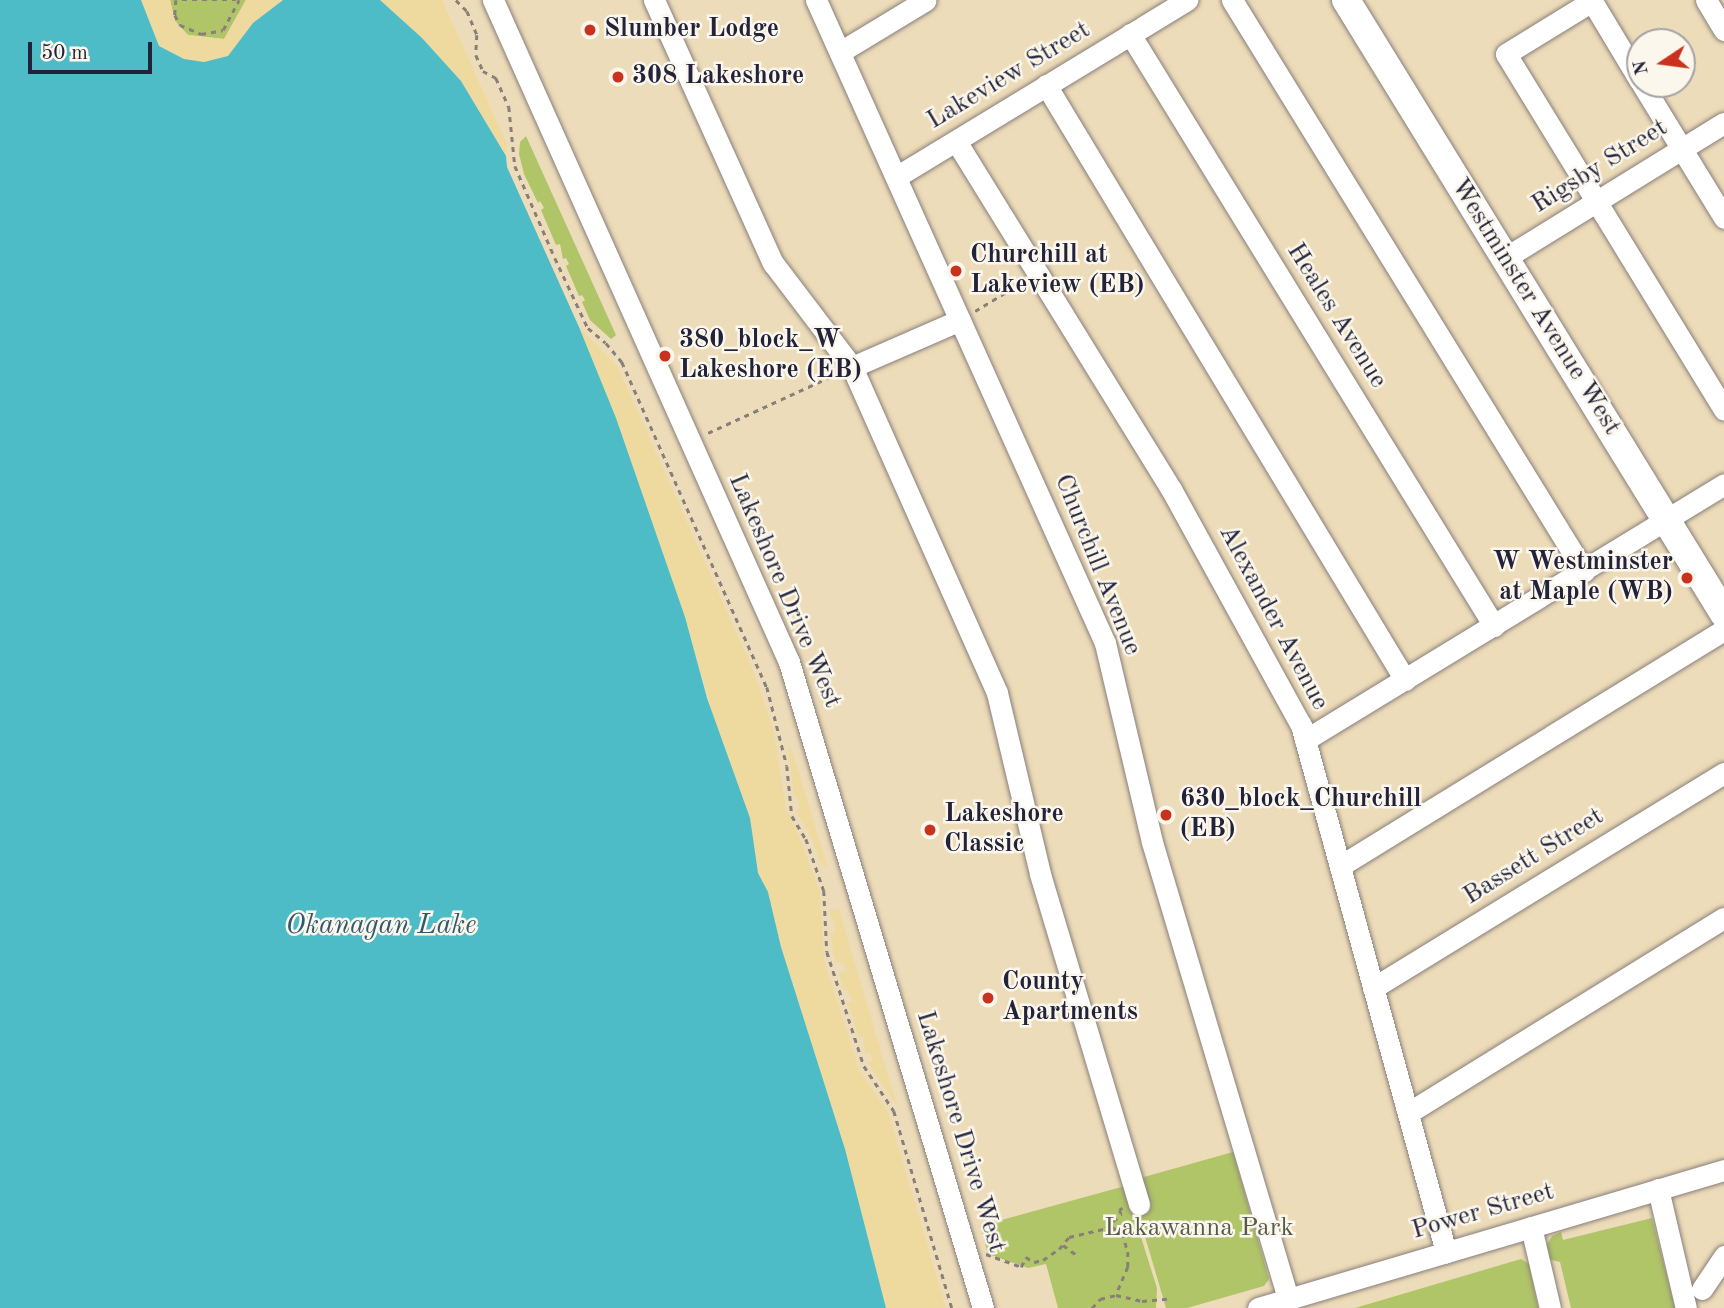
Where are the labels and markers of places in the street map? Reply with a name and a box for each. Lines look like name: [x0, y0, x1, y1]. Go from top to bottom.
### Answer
place label: Slumber Lodge: [604, 14, 779, 46]
marker: Slumber Lodge: [582, 22, 598, 38]
place label: 308 Lakeshore: [632, 61, 804, 93]
marker: 308 Lakeshore: [610, 69, 626, 85]
place label: Churchill at Lakeview (EB): [970, 240, 1144, 302]
marker: Churchill at Lakeview (EB): [948, 263, 964, 279]
place label: 380_block_W Lakeshore (EB): [679, 325, 862, 386]
marker: 380_block_W Lakeshore (EB): [657, 348, 673, 364]
place label: W Westminster at Maple (WB): [1492, 547, 1673, 608]
marker: W Westminster at Maple (WB): [1679, 570, 1695, 586]
place label: 630_block_Churchill (EB): [1180, 784, 1422, 846]
place label: Lakeshore Classic: [944, 799, 1064, 860]
marker: 630_block_Churchill (EB): [1158, 807, 1174, 823]
marker: Lakeshore Classic: [922, 822, 938, 838]
place label: County Apartments: [1002, 967, 1138, 1028]
marker: County Apartments: [980, 990, 996, 1006]

